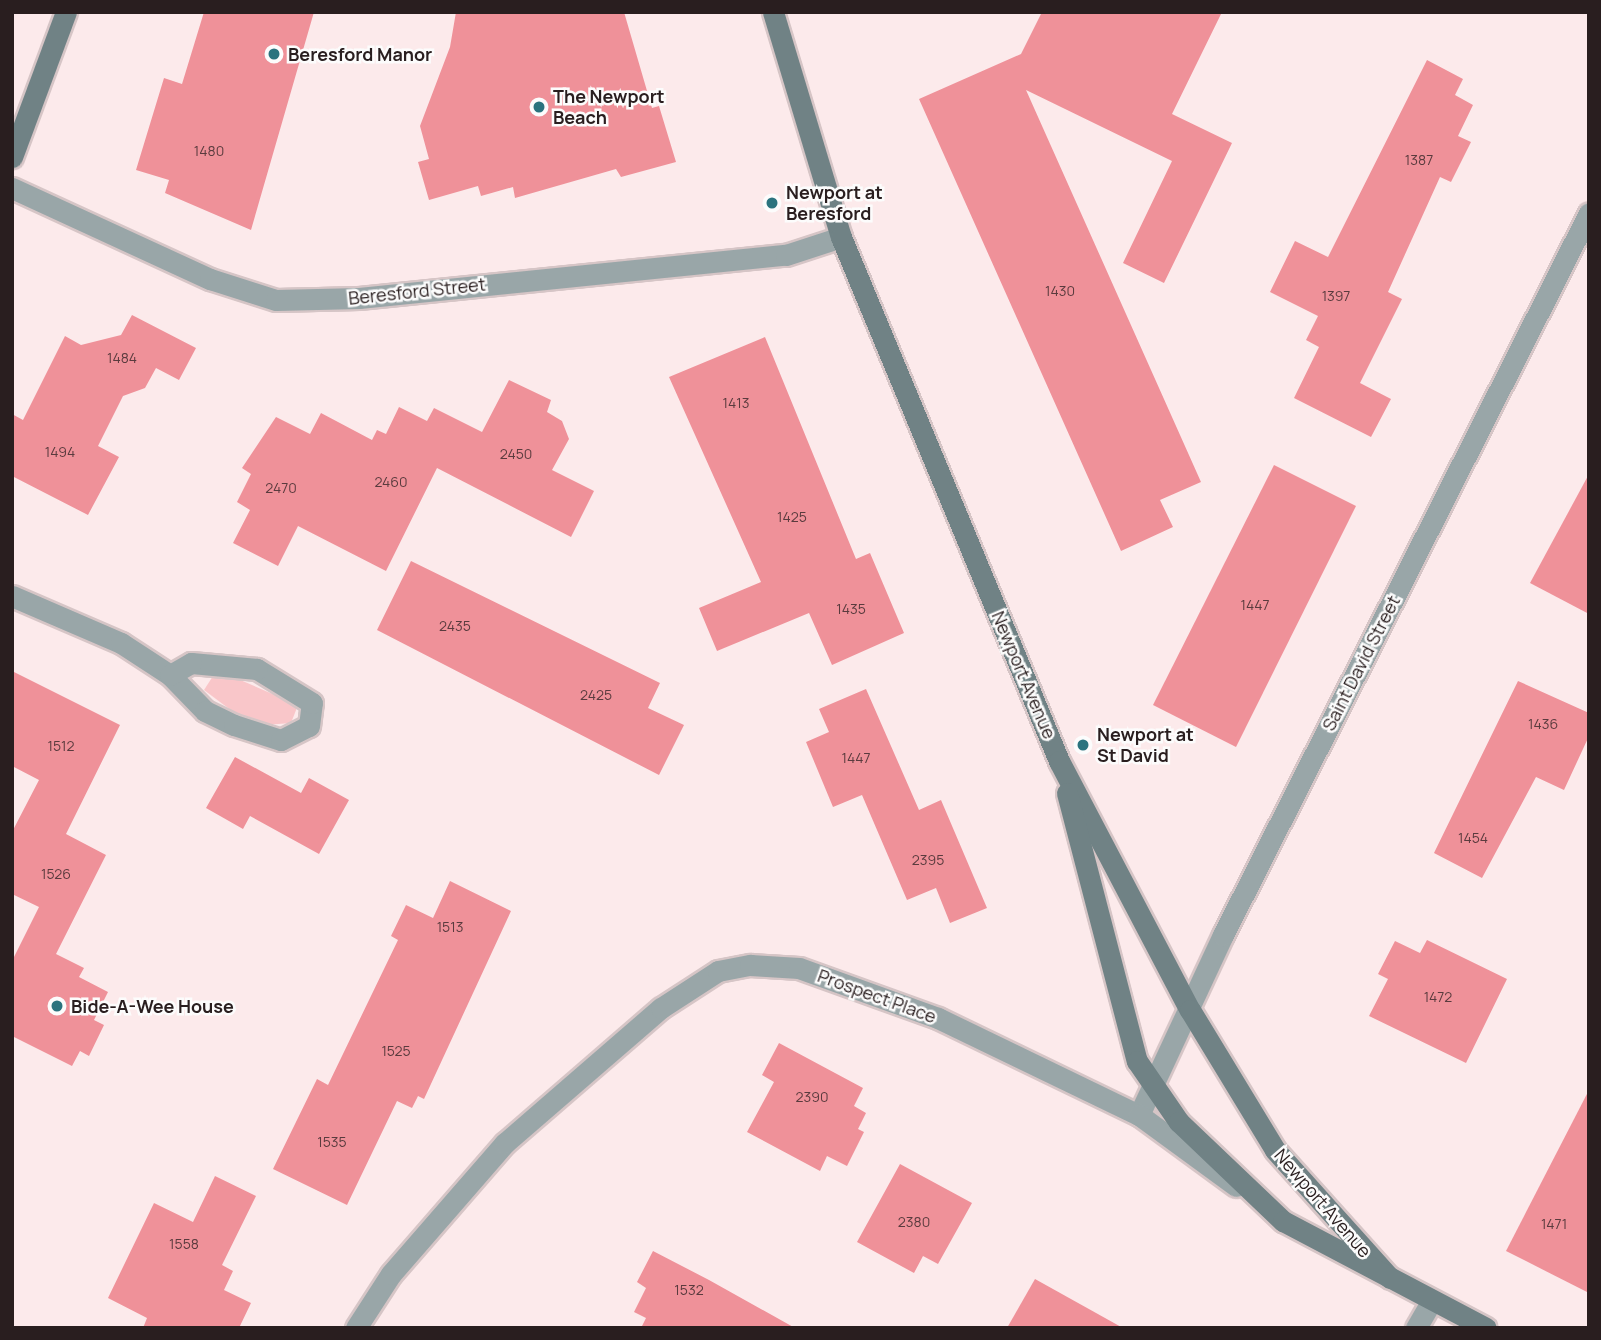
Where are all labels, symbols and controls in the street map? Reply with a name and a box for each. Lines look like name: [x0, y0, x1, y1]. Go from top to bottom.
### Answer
place label: Beresford Manor: [288, 43, 432, 65]
marker: Beresford Manor: [266, 46, 282, 62]
place label: The Newport Beach: [553, 86, 665, 128]
marker: The Newport Beach: [531, 99, 547, 115]
house number: 1480: [194, 143, 224, 159]
house number: 1387: [1405, 152, 1433, 168]
place label: Newport at Beresford: [786, 182, 883, 224]
marker: Newport at Beresford: [764, 195, 780, 211]
street label: Beresford Street: [347, 273, 487, 309]
house number: 1430: [1045, 283, 1075, 299]
house number: 1397: [1322, 288, 1350, 304]
house number: 1484: [107, 350, 137, 366]
house number: 1413: [723, 395, 749, 411]
house number: 1494: [45, 444, 75, 460]
house number: 2450: [500, 446, 532, 462]
house number: 2460: [374, 474, 408, 490]
house number: 2470: [265, 480, 297, 496]
house number: 1425: [777, 509, 807, 525]
street label: Saint David Street: [1318, 592, 1404, 734]
house number: 1447: [1240, 597, 1270, 613]
house number: 1435: [836, 601, 866, 617]
street label: Newport Avenue: [987, 608, 1061, 742]
house number: 2435: [439, 618, 471, 634]
house number: 2425: [580, 687, 612, 703]
house number: 1436: [1528, 716, 1558, 732]
place label: Newport at St David: [1097, 724, 1194, 766]
marker: Newport at St David: [1075, 737, 1091, 753]
house number: 1512: [48, 738, 74, 754]
house number: 1447: [841, 750, 871, 766]
house number: 1454: [1458, 830, 1488, 846]
house number: 2395: [912, 852, 944, 868]
house number: 1526: [41, 866, 71, 882]
house number: 1513: [437, 919, 463, 935]
street label: Prospect Place: [815, 965, 939, 1027]
house number: 1472: [1424, 989, 1452, 1005]
place label: Bide-A-Wee House: [71, 995, 234, 1017]
marker: Bide-A-Wee House: [49, 998, 65, 1014]
house number: 1525: [381, 1043, 411, 1059]
house number: 2390: [796, 1089, 828, 1105]
house number: 1535: [317, 1134, 347, 1150]
street label: Newport Avenue: [1270, 1144, 1376, 1262]
house number: 2380: [898, 1214, 930, 1230]
house number: 1471: [1541, 1216, 1567, 1232]
house number: 1558: [169, 1236, 199, 1252]
house number: 1532: [674, 1282, 704, 1298]

